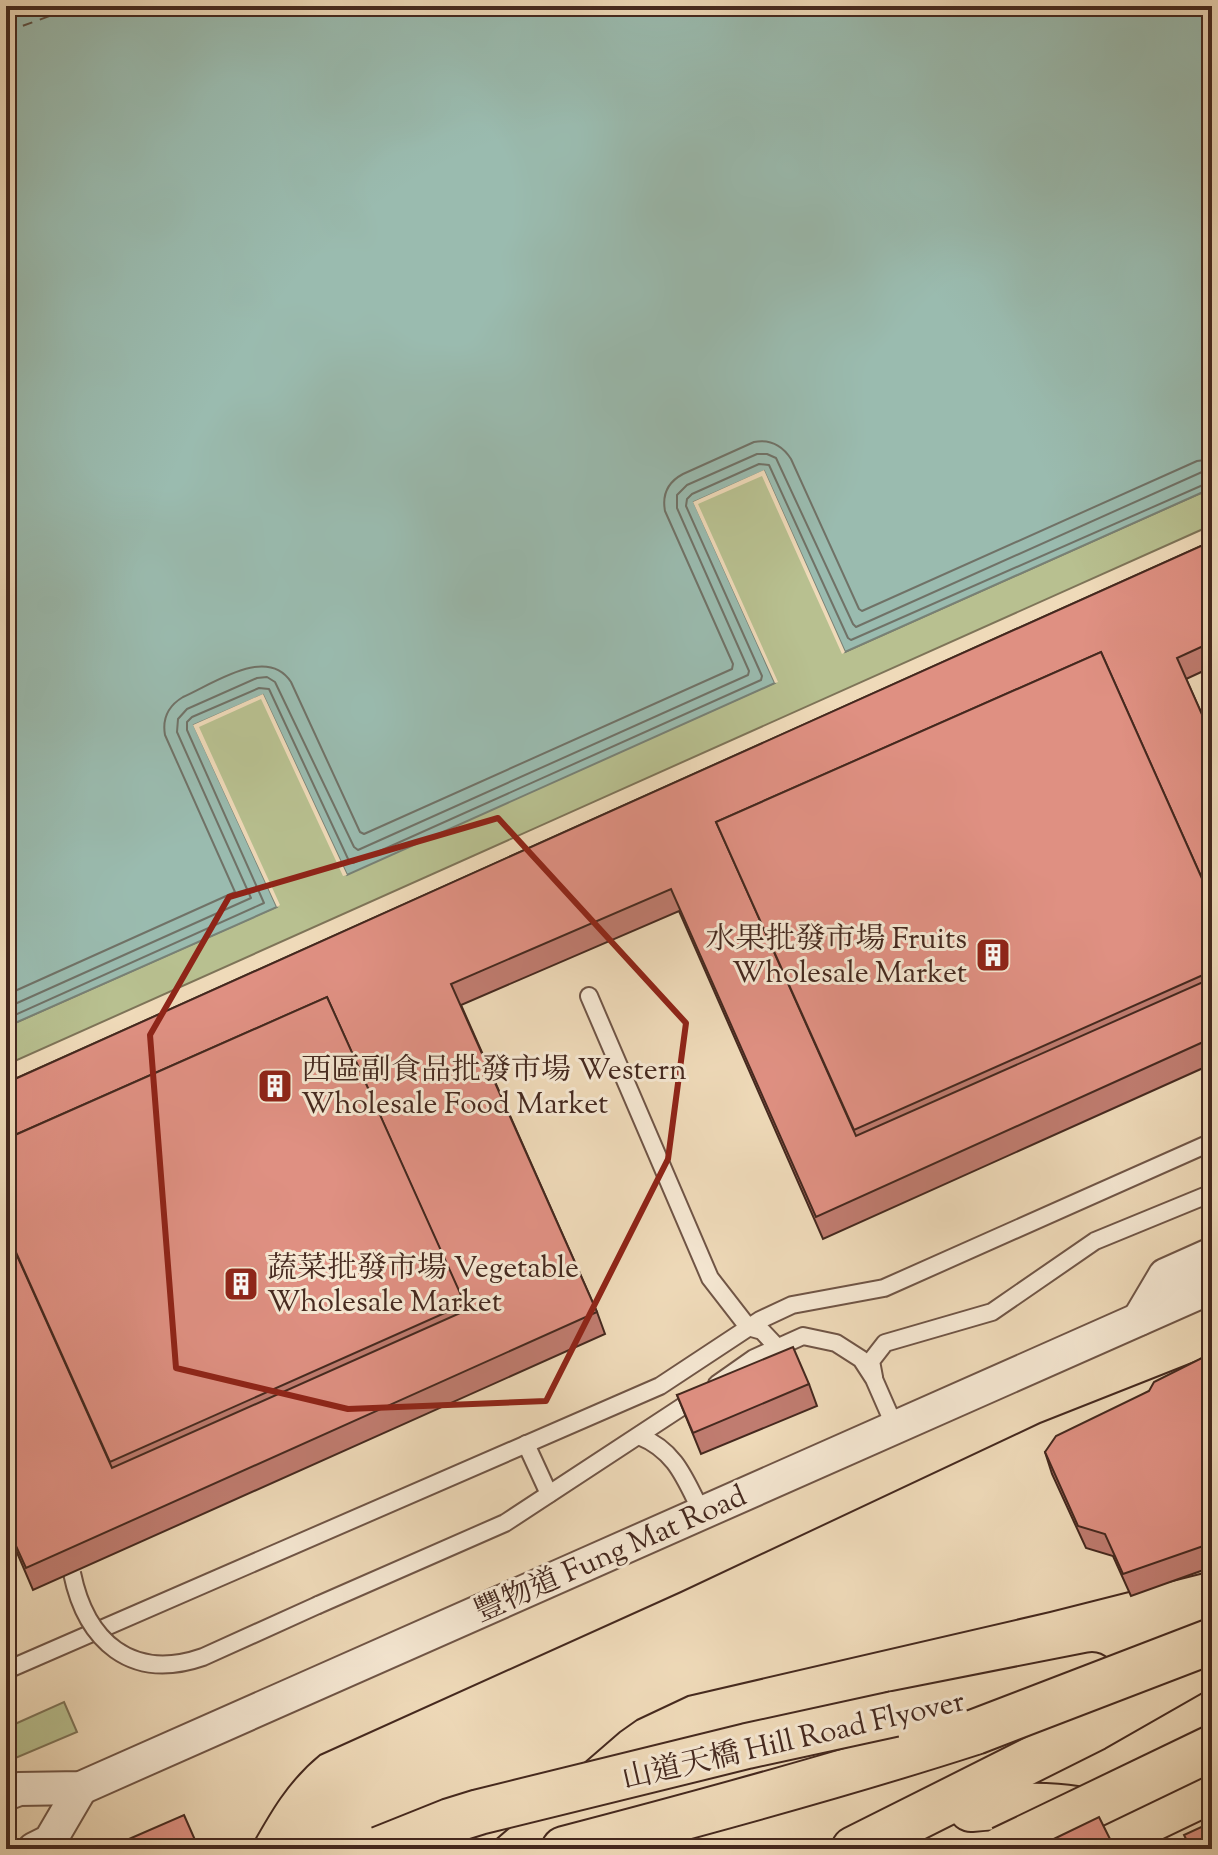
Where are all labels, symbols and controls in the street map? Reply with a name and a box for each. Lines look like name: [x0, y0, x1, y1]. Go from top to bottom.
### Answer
place label: 水果批發市場 Fruits Wholesale Market: [705, 919, 967, 996]
building icon: 水果批發市場 Fruits Wholesale Market: [974, 936, 1012, 974]
place label: 西區副食品批發市場 Western Wholesale Food Market: [301, 1050, 687, 1127]
building icon: 西區副食品批發市場 Western Wholesale Food Market: [256, 1067, 294, 1105]
place label: 蔬菜批發市場 Vegetable Wholesale Market: [267, 1248, 579, 1325]
building icon: 蔬菜批發市場 Vegetable Wholesale Market: [222, 1265, 260, 1303]
street label: 豐物道 Fung Mat Road: [468, 1476, 754, 1635]
street label: 山道天橋 Hill Road Flyover: [618, 1681, 969, 1802]

